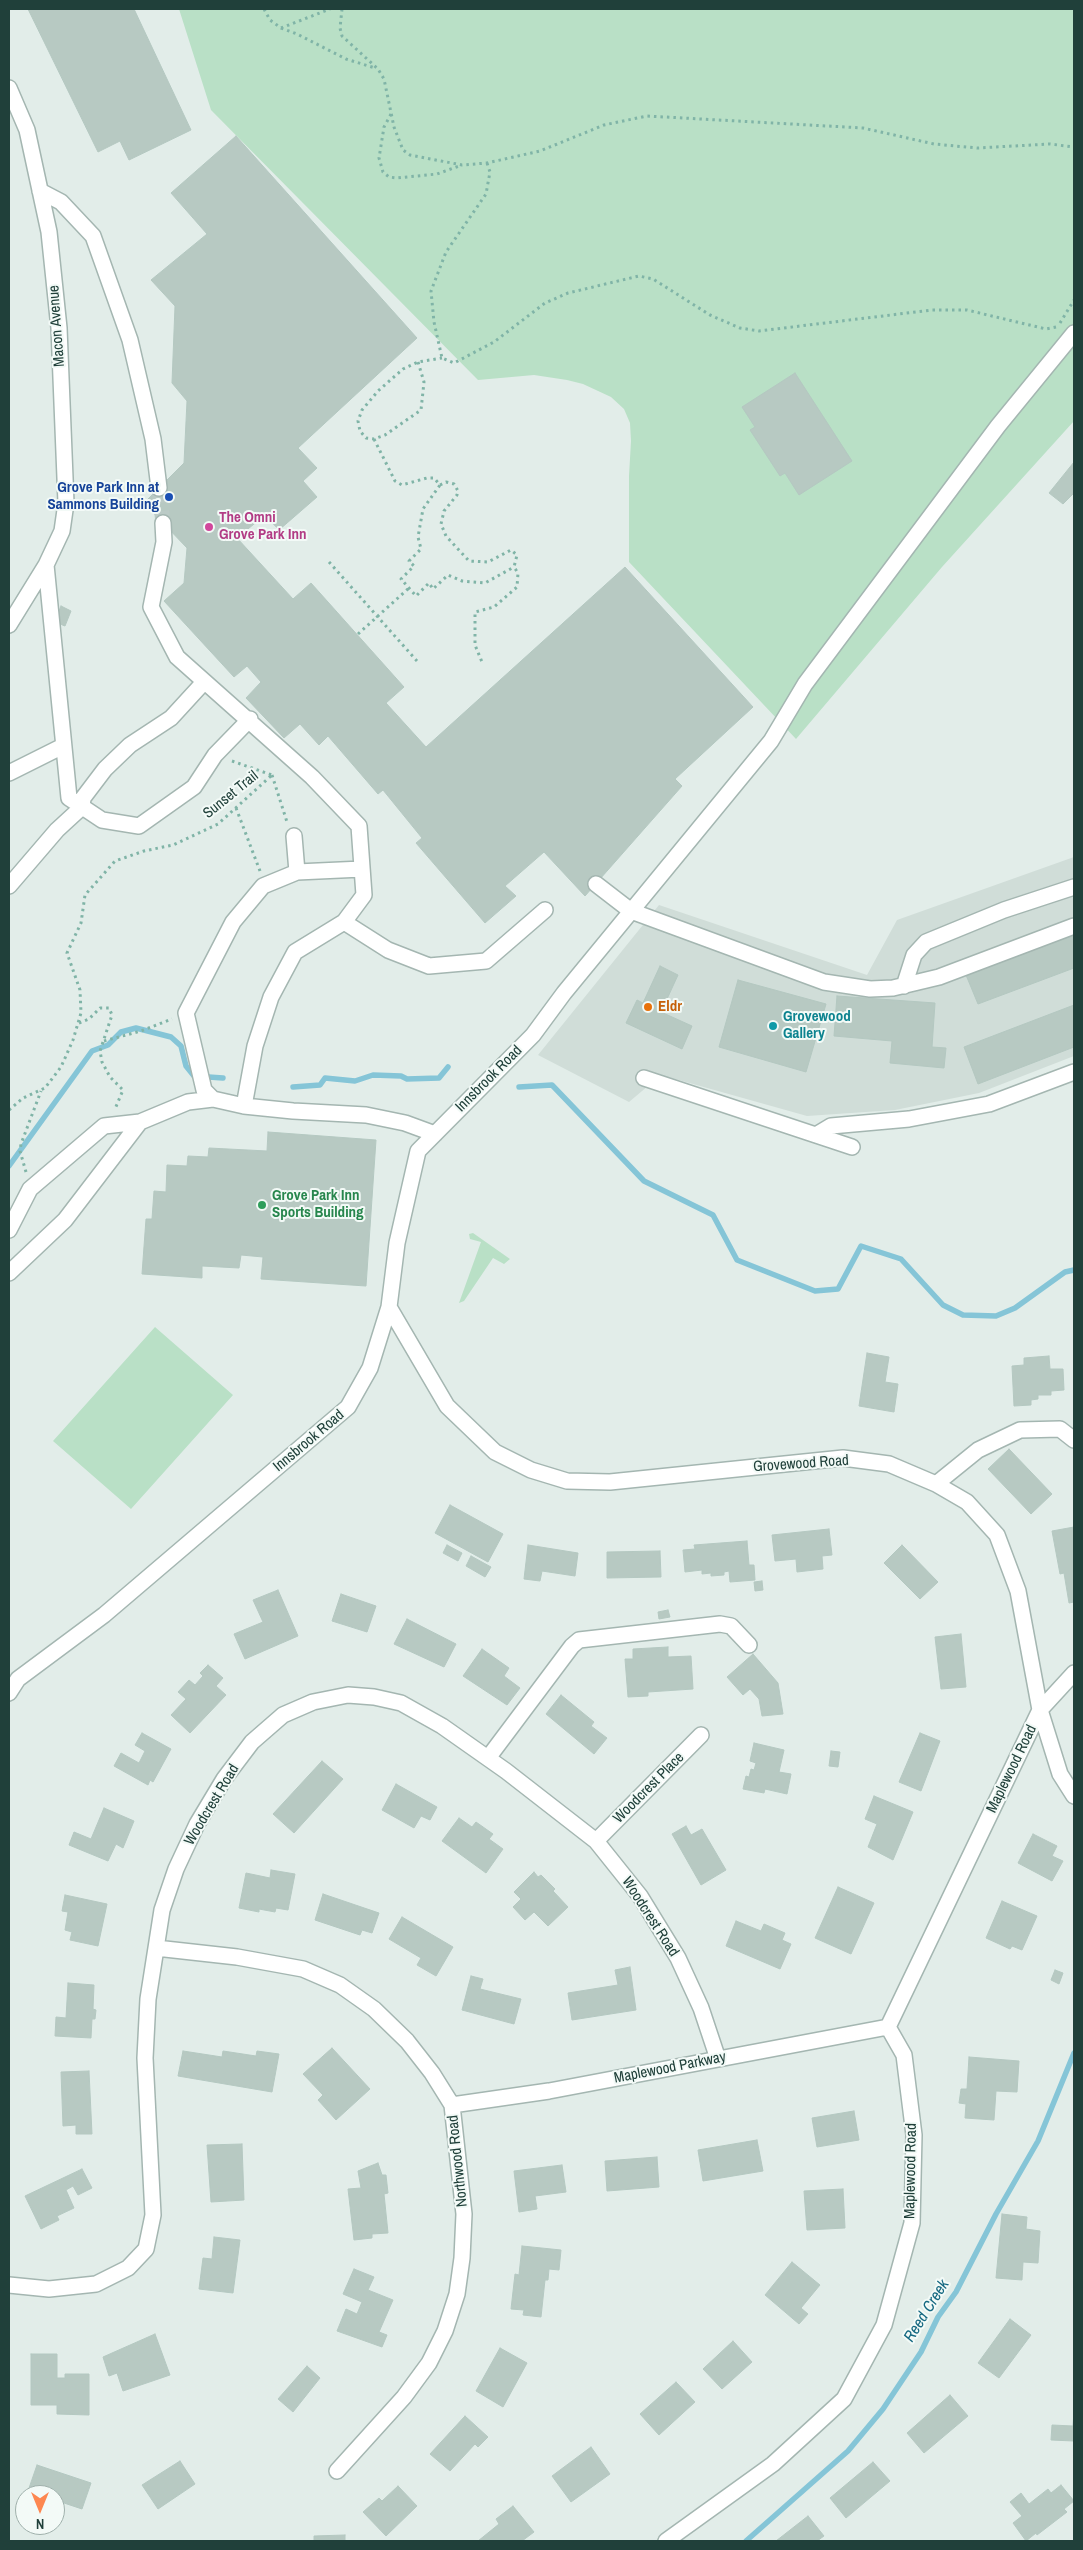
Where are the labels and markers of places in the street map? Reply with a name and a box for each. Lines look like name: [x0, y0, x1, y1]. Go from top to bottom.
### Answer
place label: Grove Park Inn at Sammons Building: [48, 479, 159, 514]
marker: Grove Park Inn at Sammons Building: [163, 491, 175, 503]
place label: The Omni Grove Park Inn: [219, 509, 307, 544]
marker: The Omni Grove Park Inn: [203, 521, 215, 533]
place label: Eldr: [658, 998, 682, 1016]
marker: Eldr: [642, 1001, 654, 1013]
place label: Grovewood Gallery: [783, 1008, 851, 1043]
marker: Grovewood Gallery: [767, 1020, 779, 1032]
place label: Grove Park Inn Sports Building: [272, 1187, 364, 1222]
marker: Grove Park Inn Sports Building: [256, 1199, 268, 1211]

